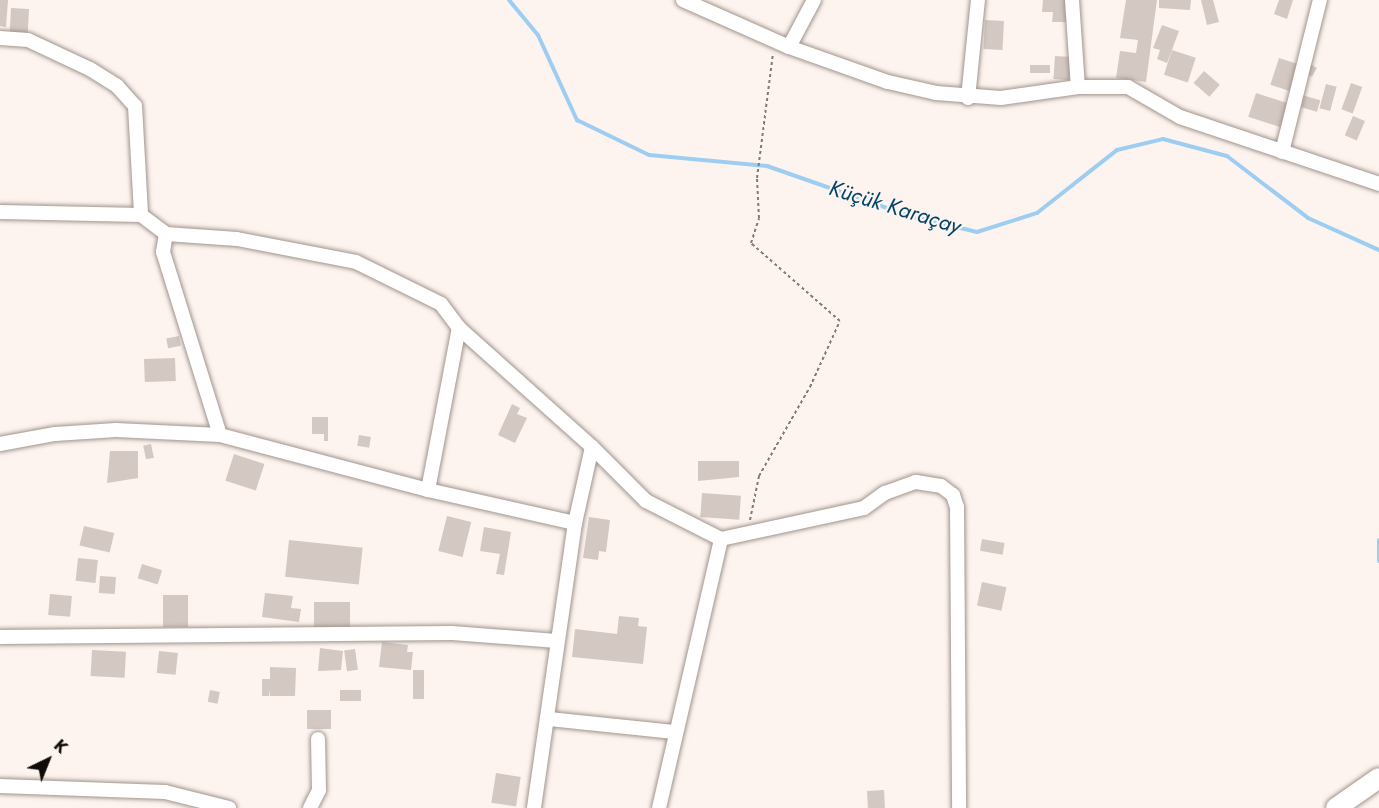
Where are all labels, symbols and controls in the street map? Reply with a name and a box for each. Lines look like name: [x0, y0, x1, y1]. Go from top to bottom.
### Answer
water label: Küçük Karaçay: [826, 174, 964, 240]
north arrow: [18, 730, 78, 790]
text: K: [49, 734, 73, 759]

